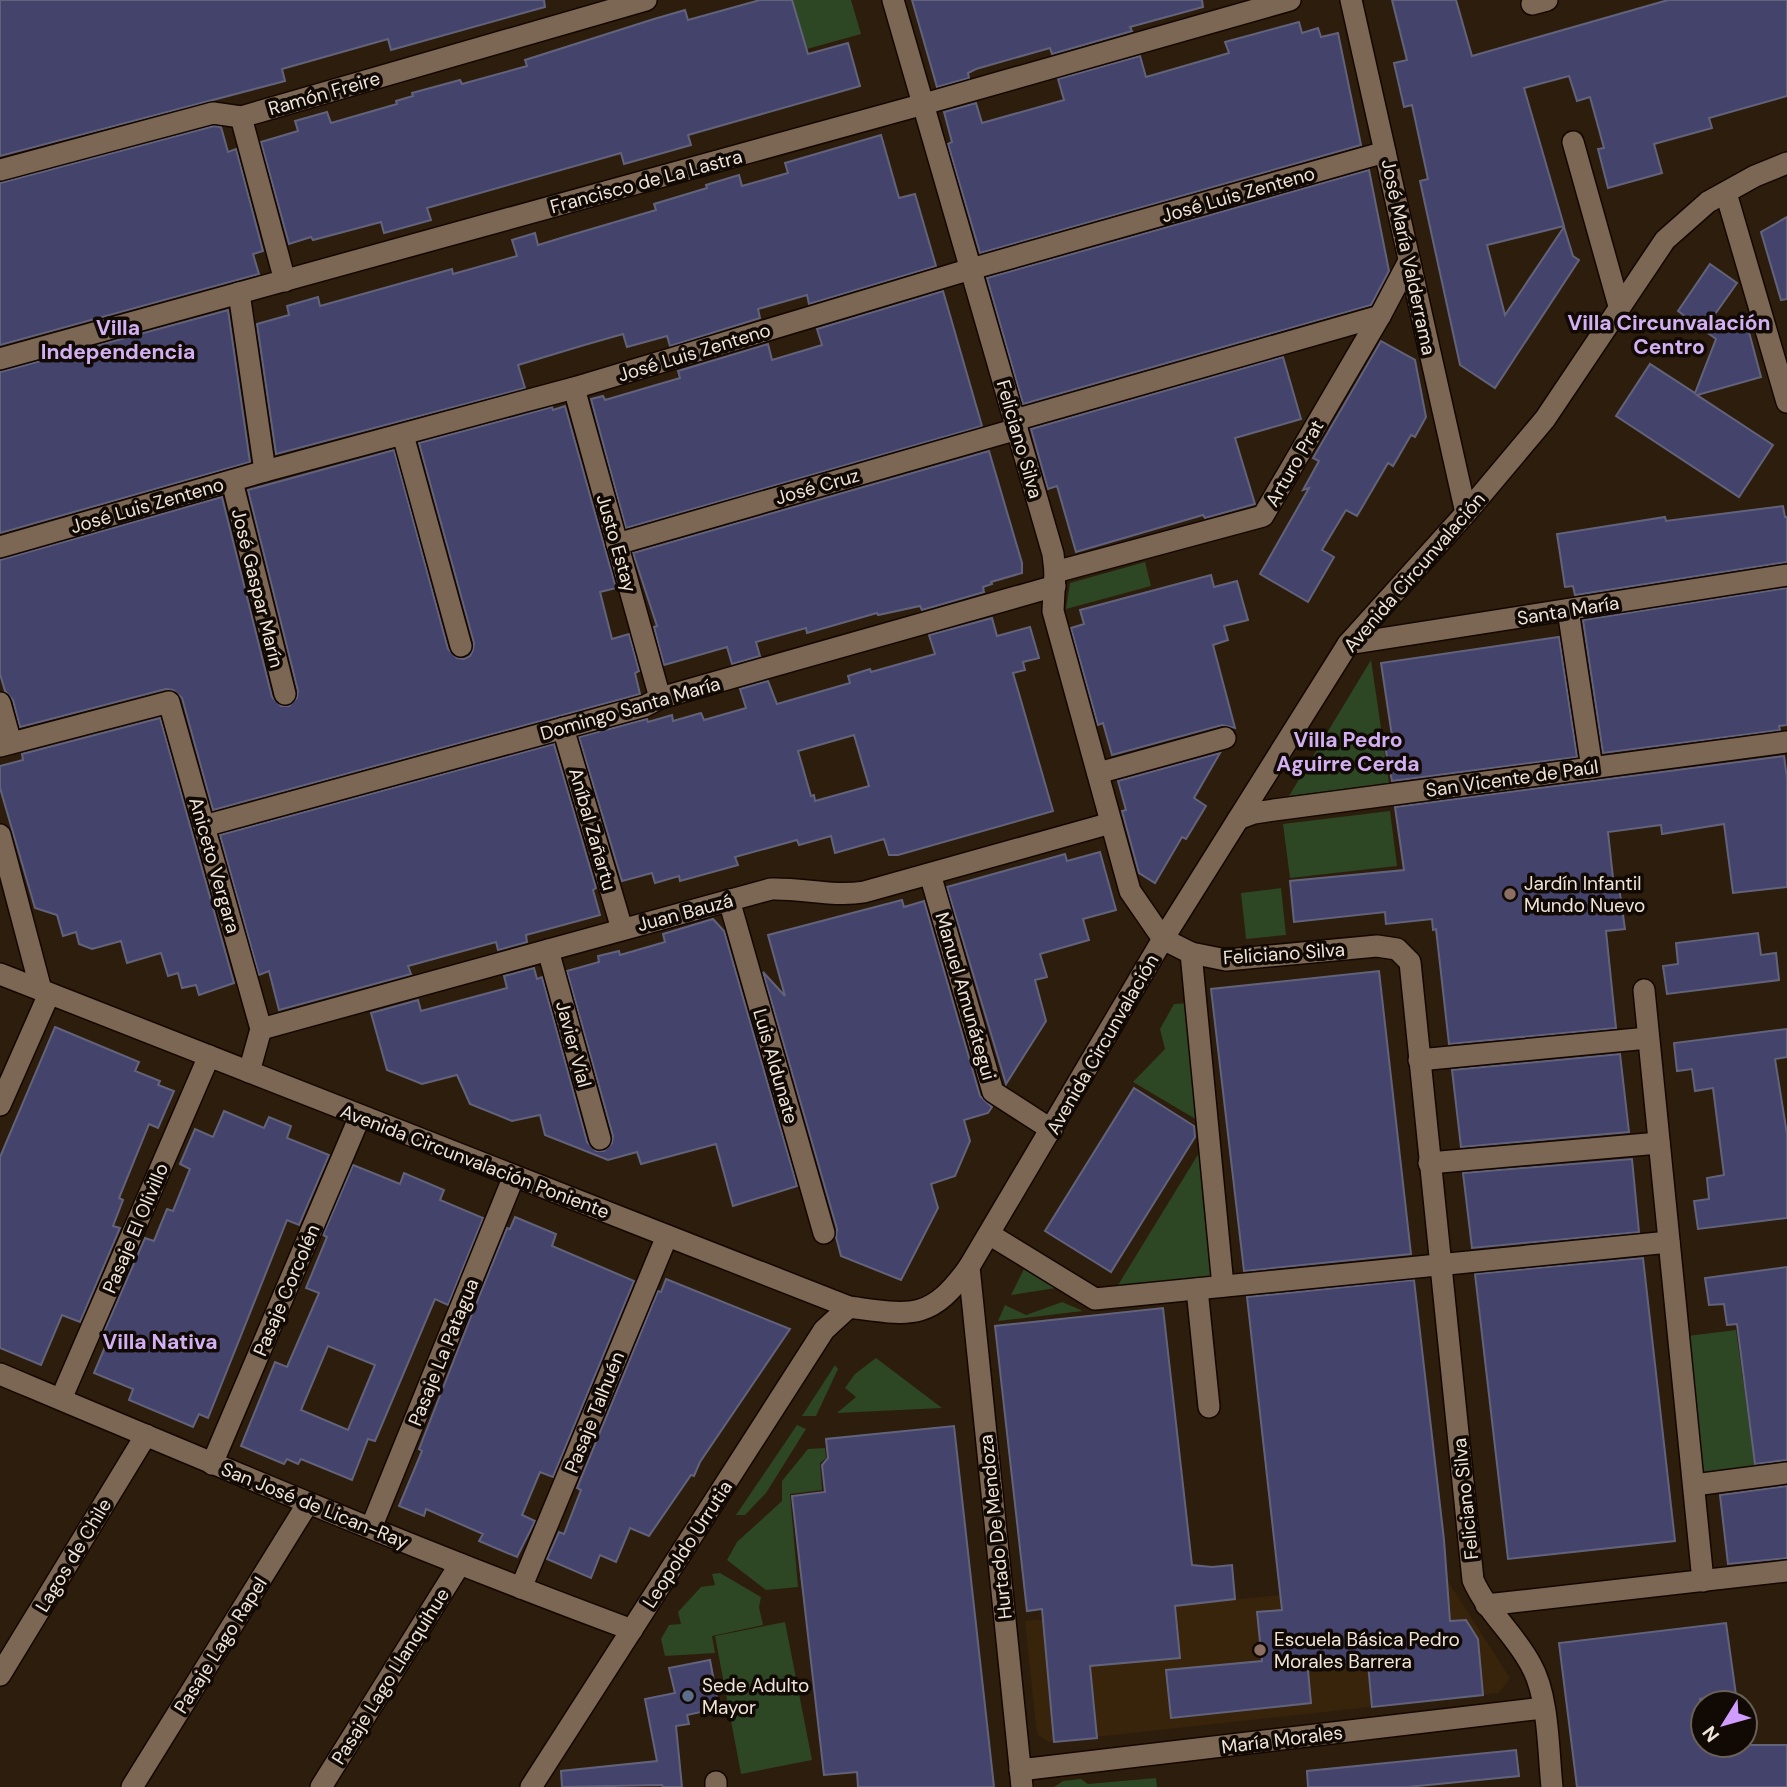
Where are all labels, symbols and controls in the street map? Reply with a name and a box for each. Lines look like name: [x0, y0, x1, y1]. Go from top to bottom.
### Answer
street label: Ramón Freire: [265, 66, 383, 121]
street label: Francisco de La Lastra: [547, 144, 745, 219]
street label: José María Valderrama: [1376, 157, 1442, 357]
street label: José Luis Zenteno: [1159, 161, 1318, 228]
district label: Villa Circunvalación Centro: [1568, 309, 1770, 361]
district label: Villa Independencia: [41, 314, 195, 366]
street label: José Luis Zenteno: [615, 317, 774, 388]
street label: Feliciano Silva: [991, 377, 1048, 501]
street label: Arturo Prat: [1259, 415, 1329, 511]
street label: José Cruz: [772, 463, 862, 510]
street label: José Luis Zenteno: [68, 472, 227, 539]
street label: Avenida Circunvalación: [1338, 487, 1491, 658]
street label: Justo Estay: [591, 491, 643, 596]
street label: José Gaspar Marín: [226, 506, 289, 670]
street label: Santa María: [1515, 590, 1621, 631]
street label: Domingo Santa María: [537, 671, 723, 746]
district label: Villa Pedro Aguirre Cerda: [1276, 726, 1420, 778]
street label: San Vicente de Paúl: [1424, 754, 1600, 803]
street label: Aníbal Zañartu: [563, 765, 622, 893]
street label: Aniceto Vergara: [183, 794, 246, 936]
place label: Jardín Infantil Mundo Nuevo: [1524, 871, 1645, 918]
marker: Jardín Infantil Mundo Nuevo: [1502, 886, 1518, 902]
street label: Juan Bauzá: [634, 888, 736, 937]
street label: Manuel Amunátegui: [930, 909, 1001, 1083]
street label: Feliciano Silva: [1222, 937, 1346, 970]
street label: Avenida Circunvalación: [1041, 950, 1164, 1139]
street label: Javier Vial: [550, 998, 597, 1090]
street label: Luis Aldunate: [747, 1006, 804, 1127]
street label: Avenida Circunvalación Poniente: [337, 1099, 613, 1224]
street label: Pasaje El Olivillo: [97, 1159, 174, 1297]
street label: Pasaje Corcolén: [247, 1220, 325, 1360]
street label: Pasaje La Patagua: [402, 1275, 484, 1430]
district label: Villa Nativa: [103, 1328, 217, 1356]
street label: Pasaje Talhuén: [559, 1348, 630, 1476]
street label: Hurtado De Mendoza: [973, 1433, 1018, 1621]
street label: Feliciano Silva: [1447, 1437, 1484, 1561]
street label: San José de Lican-Ray: [217, 1456, 413, 1555]
street label: Leopoldo Urrutia: [637, 1476, 738, 1613]
street label: Lagos de Chile: [30, 1494, 117, 1617]
street label: Pasaje Lago Rapel: [168, 1572, 272, 1718]
street label: Pasaje Lago Llanquihue: [326, 1583, 455, 1769]
place label: Escuela Básica Pedro Morales Barrera: [1274, 1627, 1460, 1674]
marker: Escuela Básica Pedro Morales Barrera: [1252, 1642, 1268, 1658]
place label: Sede Adulto Mayor: [702, 1673, 809, 1720]
marker: Sede Adulto Mayor: [680, 1688, 696, 1704]
north arrow: [1689, 1689, 1759, 1759]
street label: María Morales: [1220, 1720, 1344, 1759]
text: N: [1697, 1721, 1725, 1747]

